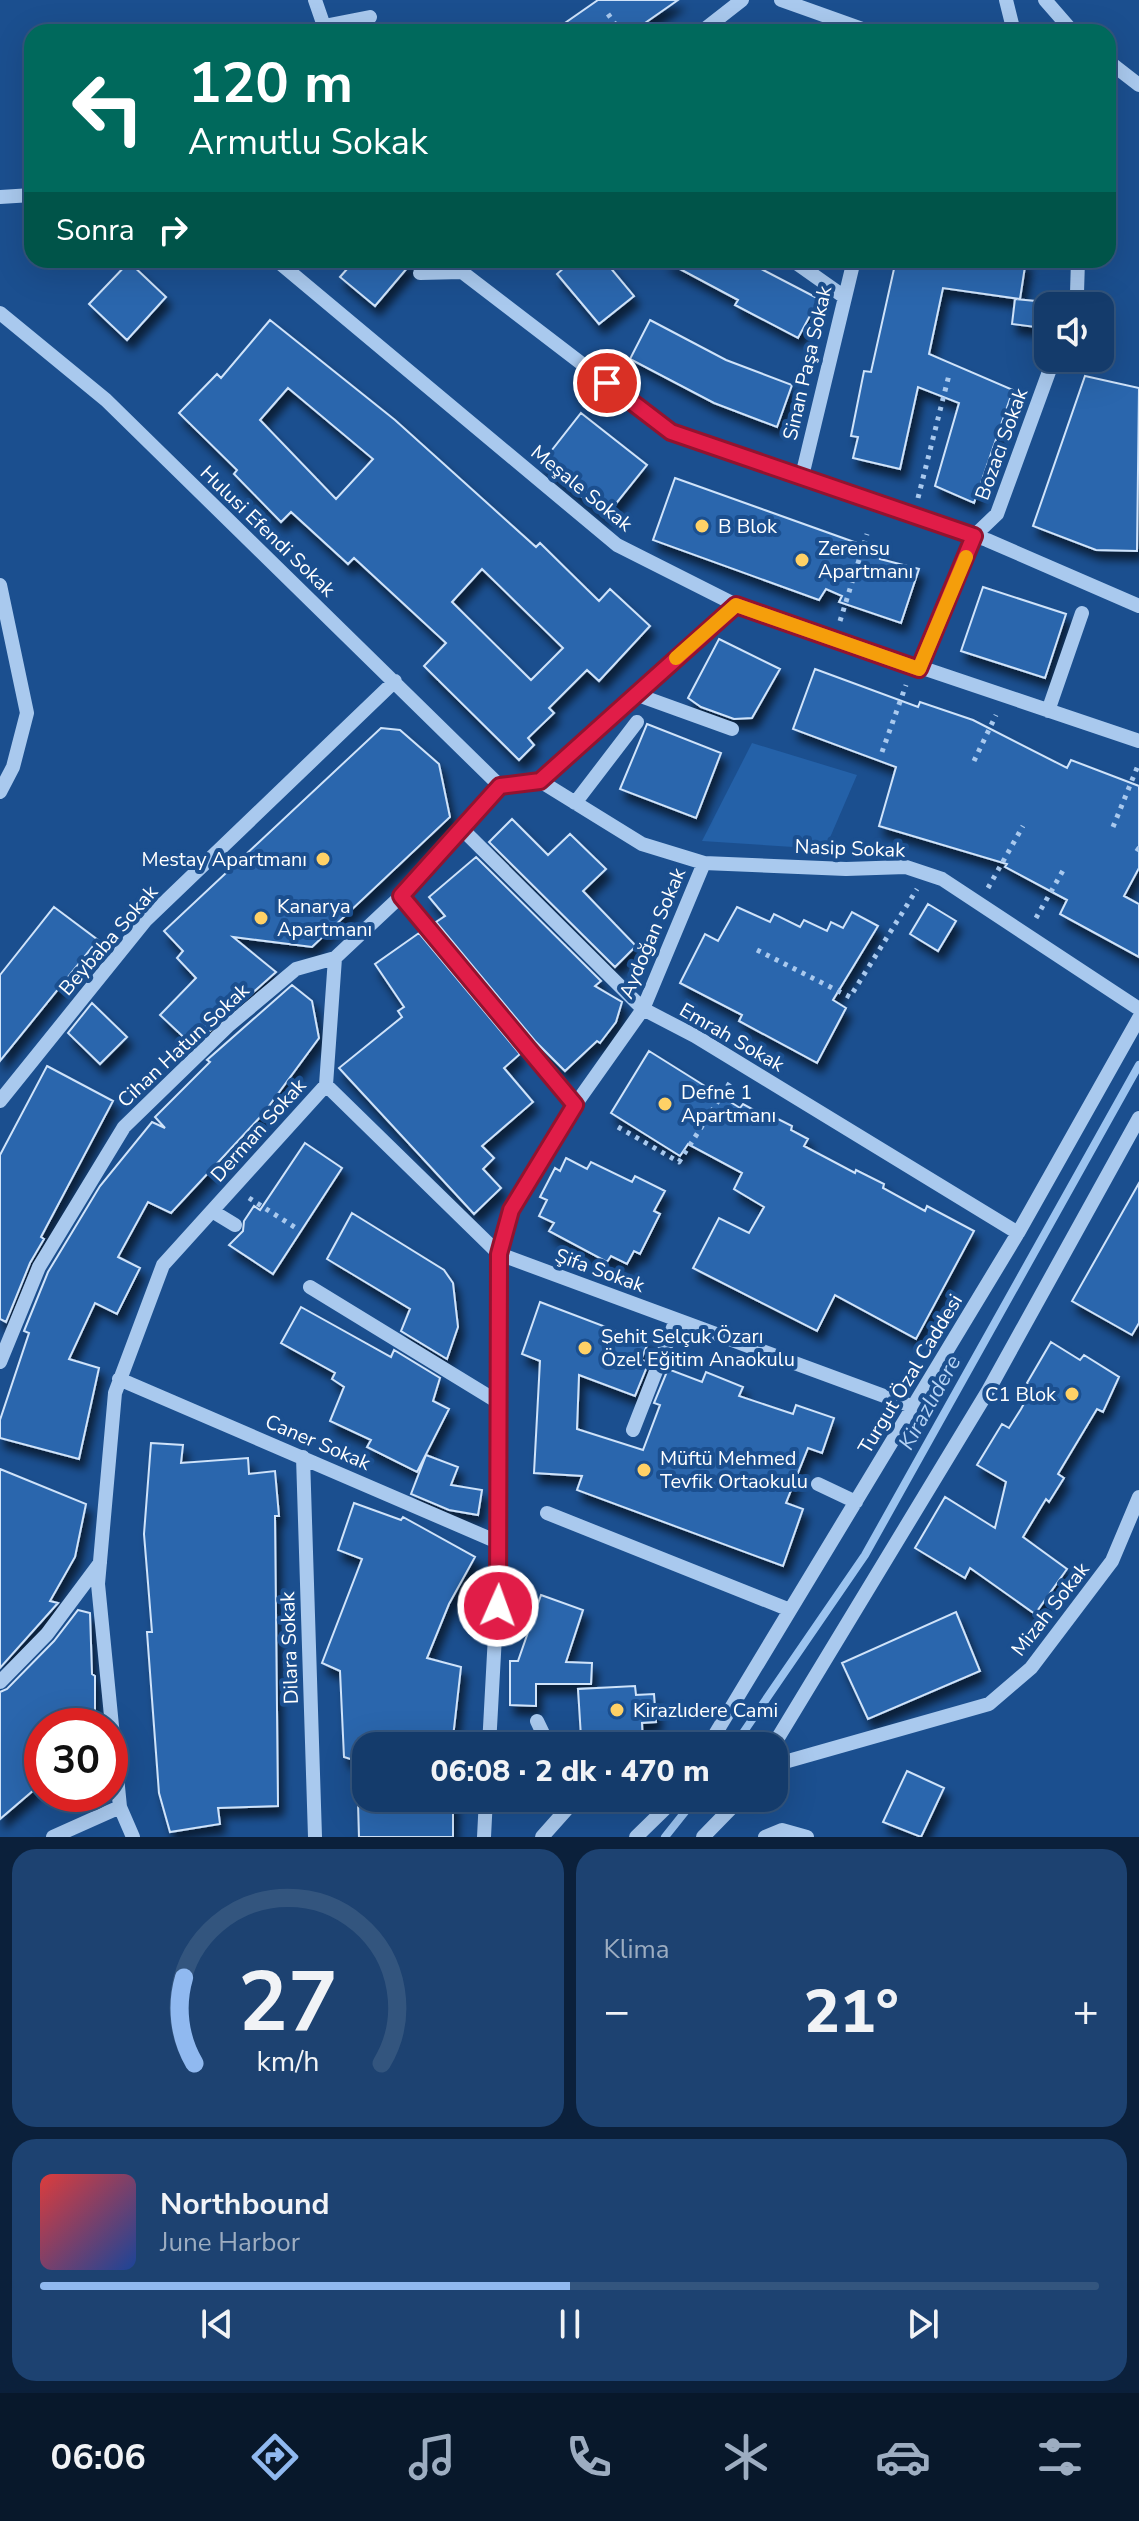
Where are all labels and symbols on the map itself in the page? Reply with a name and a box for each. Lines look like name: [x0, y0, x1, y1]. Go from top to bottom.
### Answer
street label: Sinan Paşa Sokak: [777, 282, 839, 443]
pin: [573, 349, 641, 417]
street label: Bozacı Sokak: [969, 384, 1035, 504]
street label: Meşale Sokak: [525, 439, 639, 538]
street label: Hulusi Efendi Sokak: [194, 460, 342, 604]
place label: B Blok: [718, 513, 778, 540]
marker: B Blok: [693, 517, 711, 535]
place label: Zerensu Apartmanı: [818, 535, 913, 585]
marker: Zerensu Apartmanı: [793, 551, 811, 569]
street label: Nasip Sokak: [794, 833, 907, 864]
place label: Mestay Apartmanı: [142, 846, 307, 873]
marker: Mestay Apartmanı: [314, 850, 332, 868]
street label: Aydoğan Sokak: [613, 863, 693, 1003]
street label: Beybaba Sokak: [53, 879, 164, 1001]
place label: Kanarya Apartmanı: [277, 893, 372, 943]
marker: Kanarya Apartmanı: [252, 909, 270, 927]
street label: Cihan Hatun Sokak: [112, 976, 256, 1114]
street label: Emrah Sokak: [674, 997, 790, 1079]
street label: Derman Sokak: [205, 1072, 313, 1188]
place label: Defne 1 Apartmanı: [681, 1079, 776, 1129]
marker: Defne 1 Apartmanı: [656, 1095, 674, 1113]
street label: Şifa Sokak: [551, 1242, 649, 1299]
street label: Turgut Özal Caddesi: [852, 1289, 969, 1459]
place label: Şehit Selçuk Özarı Özel Eğitim Anaokulu: [601, 1323, 795, 1373]
marker: Şehit Selçuk Özarı Özel Eğitim Anaokulu: [576, 1339, 594, 1357]
water label: Kirazlıdere: [892, 1349, 968, 1455]
place label: C1 Blok: [985, 1381, 1057, 1408]
marker: C1 Blok: [1063, 1385, 1081, 1403]
street label: Caner Sokak: [261, 1408, 376, 1477]
place label: Müftü Mehmed Tevfik Ortaokulu: [660, 1445, 808, 1495]
marker: Müftü Mehmed Tevfik Ortaokulu: [635, 1461, 653, 1479]
street label: Mizah Sokak: [1005, 1556, 1096, 1662]
position arrow: [456, 1564, 540, 1648]
street label: Dilara Sokak: [274, 1590, 305, 1705]
place label: Kirazlıdere Cami: [633, 1697, 778, 1724]
marker: Kirazlıdere Cami: [608, 1701, 626, 1719]
speed limit sign: 30: [24, 1708, 128, 1812]

